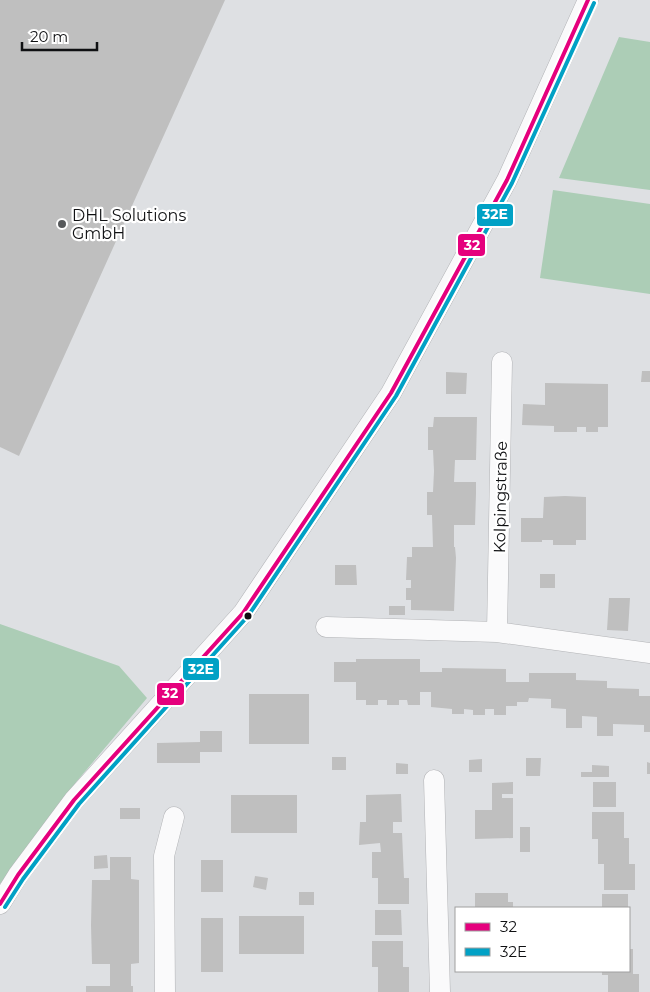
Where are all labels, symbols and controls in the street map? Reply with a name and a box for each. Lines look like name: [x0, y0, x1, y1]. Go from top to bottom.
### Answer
scale bar: [22, 20, 98, 52]
text: 20 m: [30, 27, 68, 46]
line badge: 32E: [476, 203, 514, 227]
text: 32E: [481, 205, 508, 223]
place label: DHL Solutions GmbH: [72, 206, 186, 243]
marker: DHL Solutions GmbH: [56, 218, 68, 230]
line badge: 32: [457, 233, 486, 257]
text: 32: [463, 236, 480, 254]
street label: Kolpingstraße: [490, 441, 511, 553]
unlabelled marker: [243, 611, 253, 621]
line badge: 32E: [182, 657, 220, 681]
text: 32E: [187, 660, 214, 678]
line badge: 32: [156, 682, 185, 706]
text: 32: [161, 684, 178, 702]
legend: [455, 907, 630, 972]
text: 32: [500, 917, 517, 936]
text: 32E: [500, 942, 527, 961]

